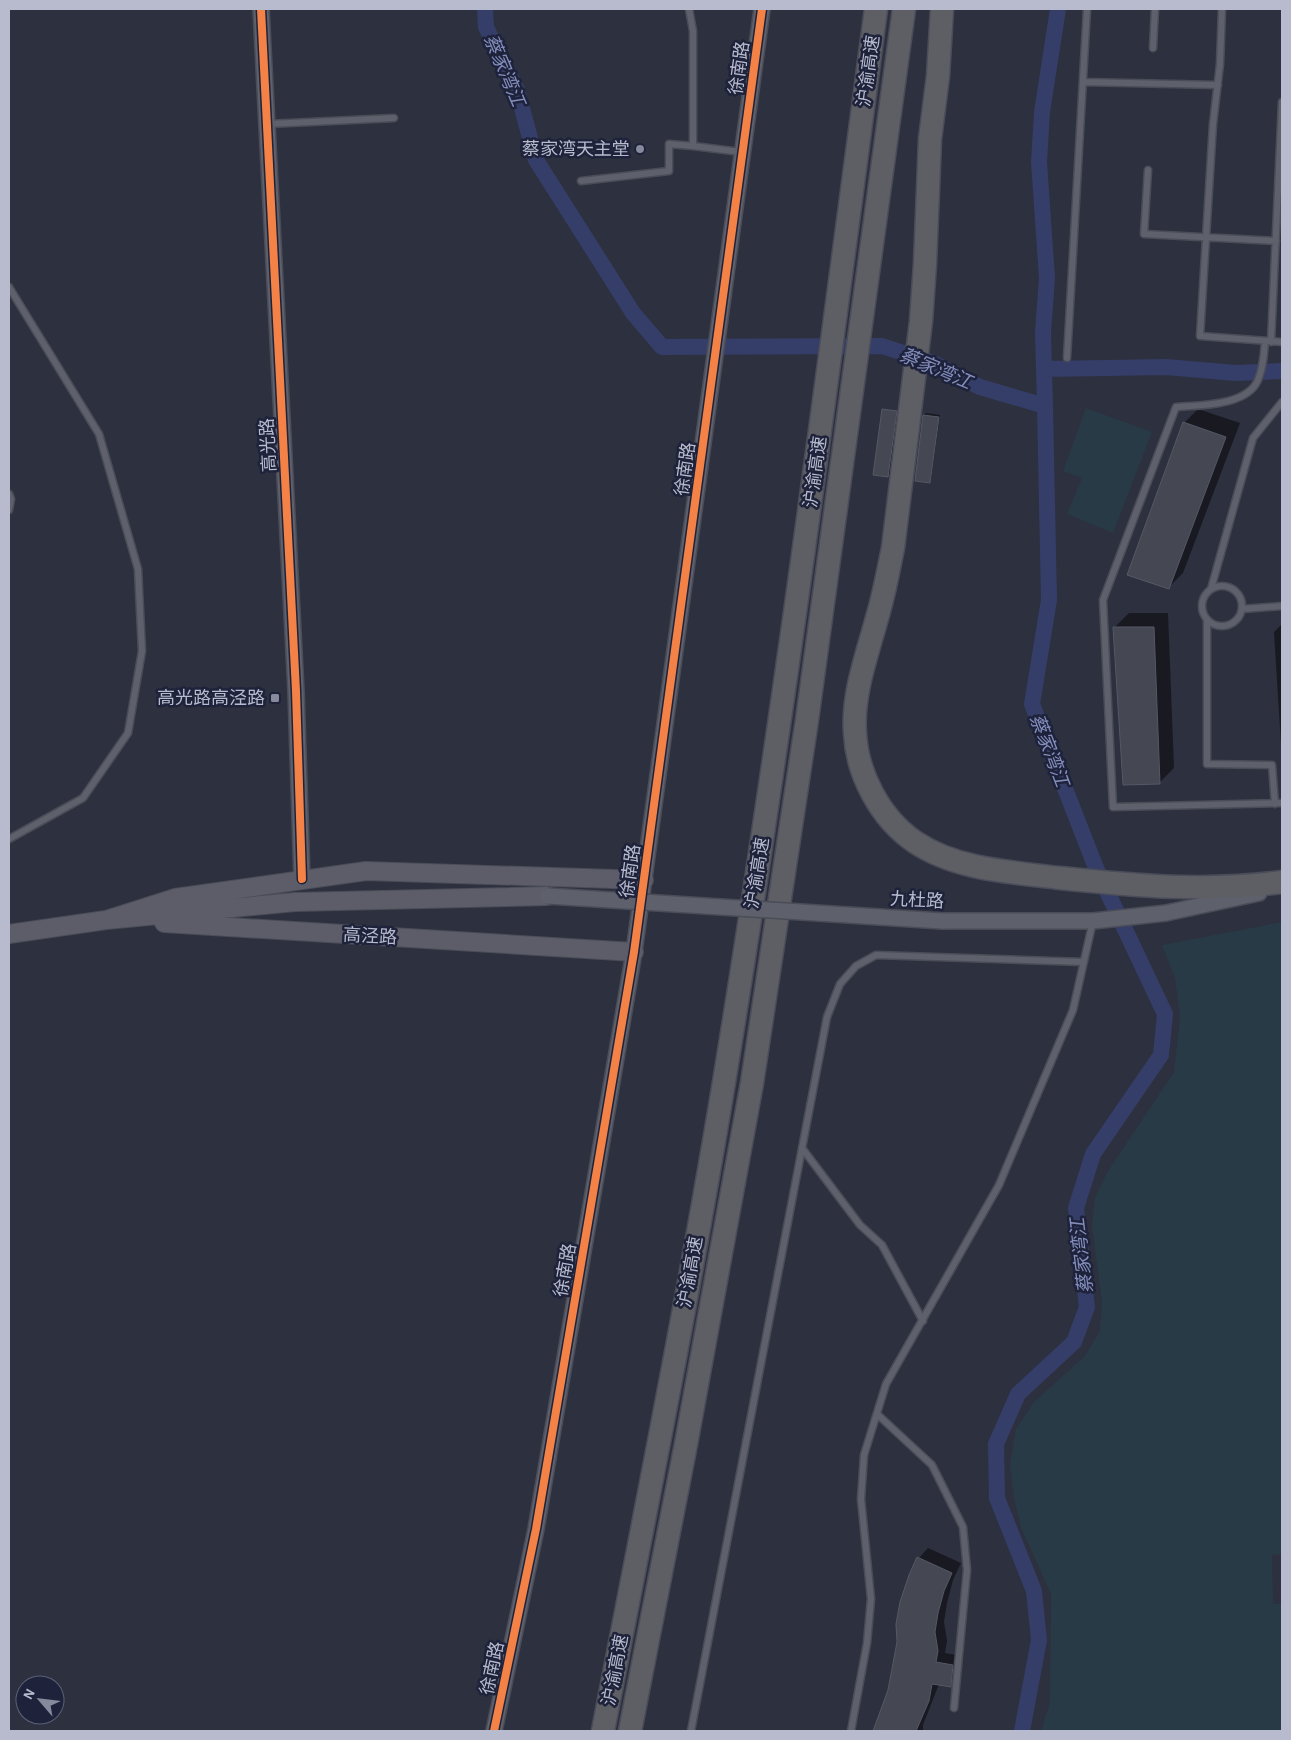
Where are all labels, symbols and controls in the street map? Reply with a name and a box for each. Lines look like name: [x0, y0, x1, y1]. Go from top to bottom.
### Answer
water label: 蔡家湾江: [480, 31, 530, 111]
street label: 沪渝高速: [853, 34, 883, 108]
street label: 徐南路: [725, 40, 753, 96]
place label: 蔡家湾天主堂: [522, 139, 630, 159]
marker: 蔡家湾天主堂: [634, 143, 646, 155]
water label: 蔡家湾江: [897, 344, 977, 394]
street label: 高光路: [257, 418, 279, 472]
street label: 沪渝高速: [800, 435, 830, 509]
street label: 徐南路: [671, 441, 699, 497]
place label: 高光路高泾路: [157, 688, 265, 708]
marker: 高光路高泾路: [269, 692, 281, 704]
water label: 蔡家湾江: [1026, 711, 1074, 791]
street label: 沪渝高速: [741, 836, 773, 910]
street label: 徐南路: [616, 843, 644, 899]
street label: 九杜路: [890, 889, 944, 911]
street label: 高泾路: [343, 925, 397, 947]
water label: 蔡家湾江: [1066, 1215, 1097, 1295]
street label: 沪渝高速: [674, 1235, 706, 1309]
street label: 徐南路: [550, 1242, 580, 1298]
street label: 沪渝高速: [598, 1633, 632, 1707]
street label: 徐南路: [477, 1640, 507, 1696]
north arrow: [15, 1675, 65, 1725]
text: N: [21, 1687, 38, 1702]

